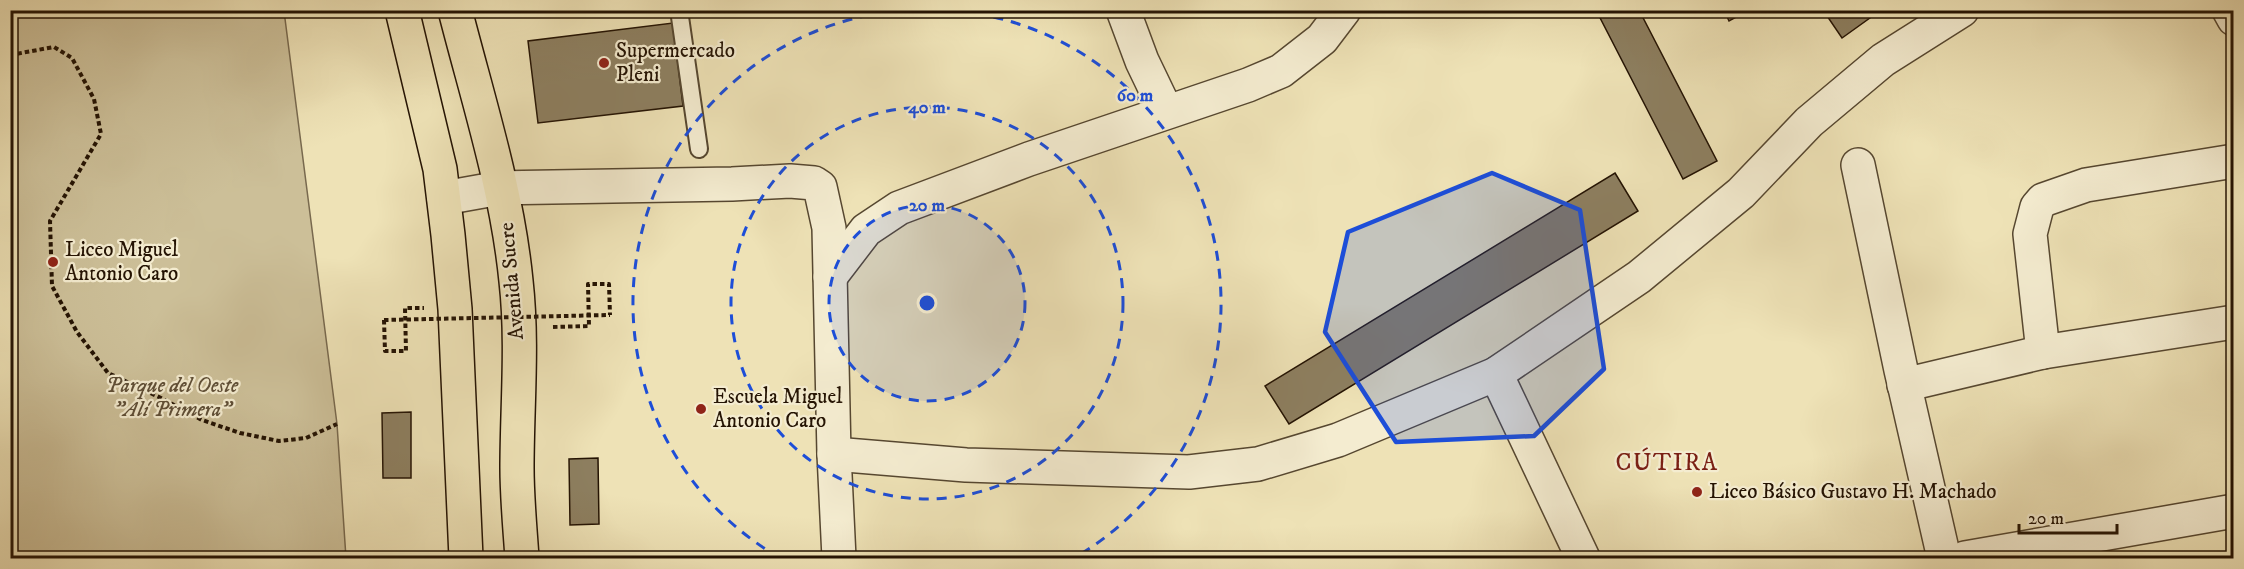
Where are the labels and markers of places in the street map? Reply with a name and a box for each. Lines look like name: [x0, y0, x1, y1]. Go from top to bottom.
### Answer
place label: Supermercado Pleni: [616, 38, 735, 88]
marker: Supermercado Pleni: [597, 56, 611, 70]
place label: Liceo Miguel Antonio Caro: [65, 237, 179, 287]
marker: Liceo Miguel Antonio Caro: [46, 255, 60, 269]
centre of rings: [917, 293, 937, 313]
place label: Escuela Miguel Antonio Caro: [713, 384, 843, 434]
marker: Escuela Miguel Antonio Caro: [694, 402, 708, 416]
place label: Liceo Básico Gustavo H. Machado: [1709, 479, 1997, 505]
marker: Liceo Básico Gustavo H. Machado: [1690, 485, 1704, 499]

